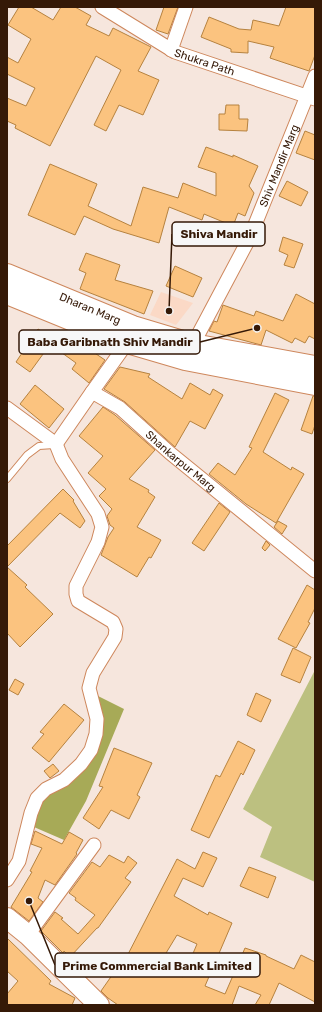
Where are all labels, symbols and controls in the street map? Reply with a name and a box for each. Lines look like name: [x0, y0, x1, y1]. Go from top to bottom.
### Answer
street label: Shukra Path: [173, 46, 236, 79]
street label: Shiv Mandir Marg: [257, 123, 302, 209]
callout: Shiva Mandir: [172, 222, 265, 246]
text: Shiva Mandir: [181, 227, 258, 241]
street label: Dharan Marg: [57, 290, 123, 327]
callout: Baba Garibnath Shiv Mandir: [19, 330, 200, 354]
text: Baba Garibnath Shiv Mandir: [27, 335, 193, 349]
street label: Shankarpur Marg: [143, 428, 218, 494]
callout: Prime Commercial Bank Limited: [55, 953, 260, 977]
text: Prime Commercial Bank Limited: [62, 959, 252, 973]

